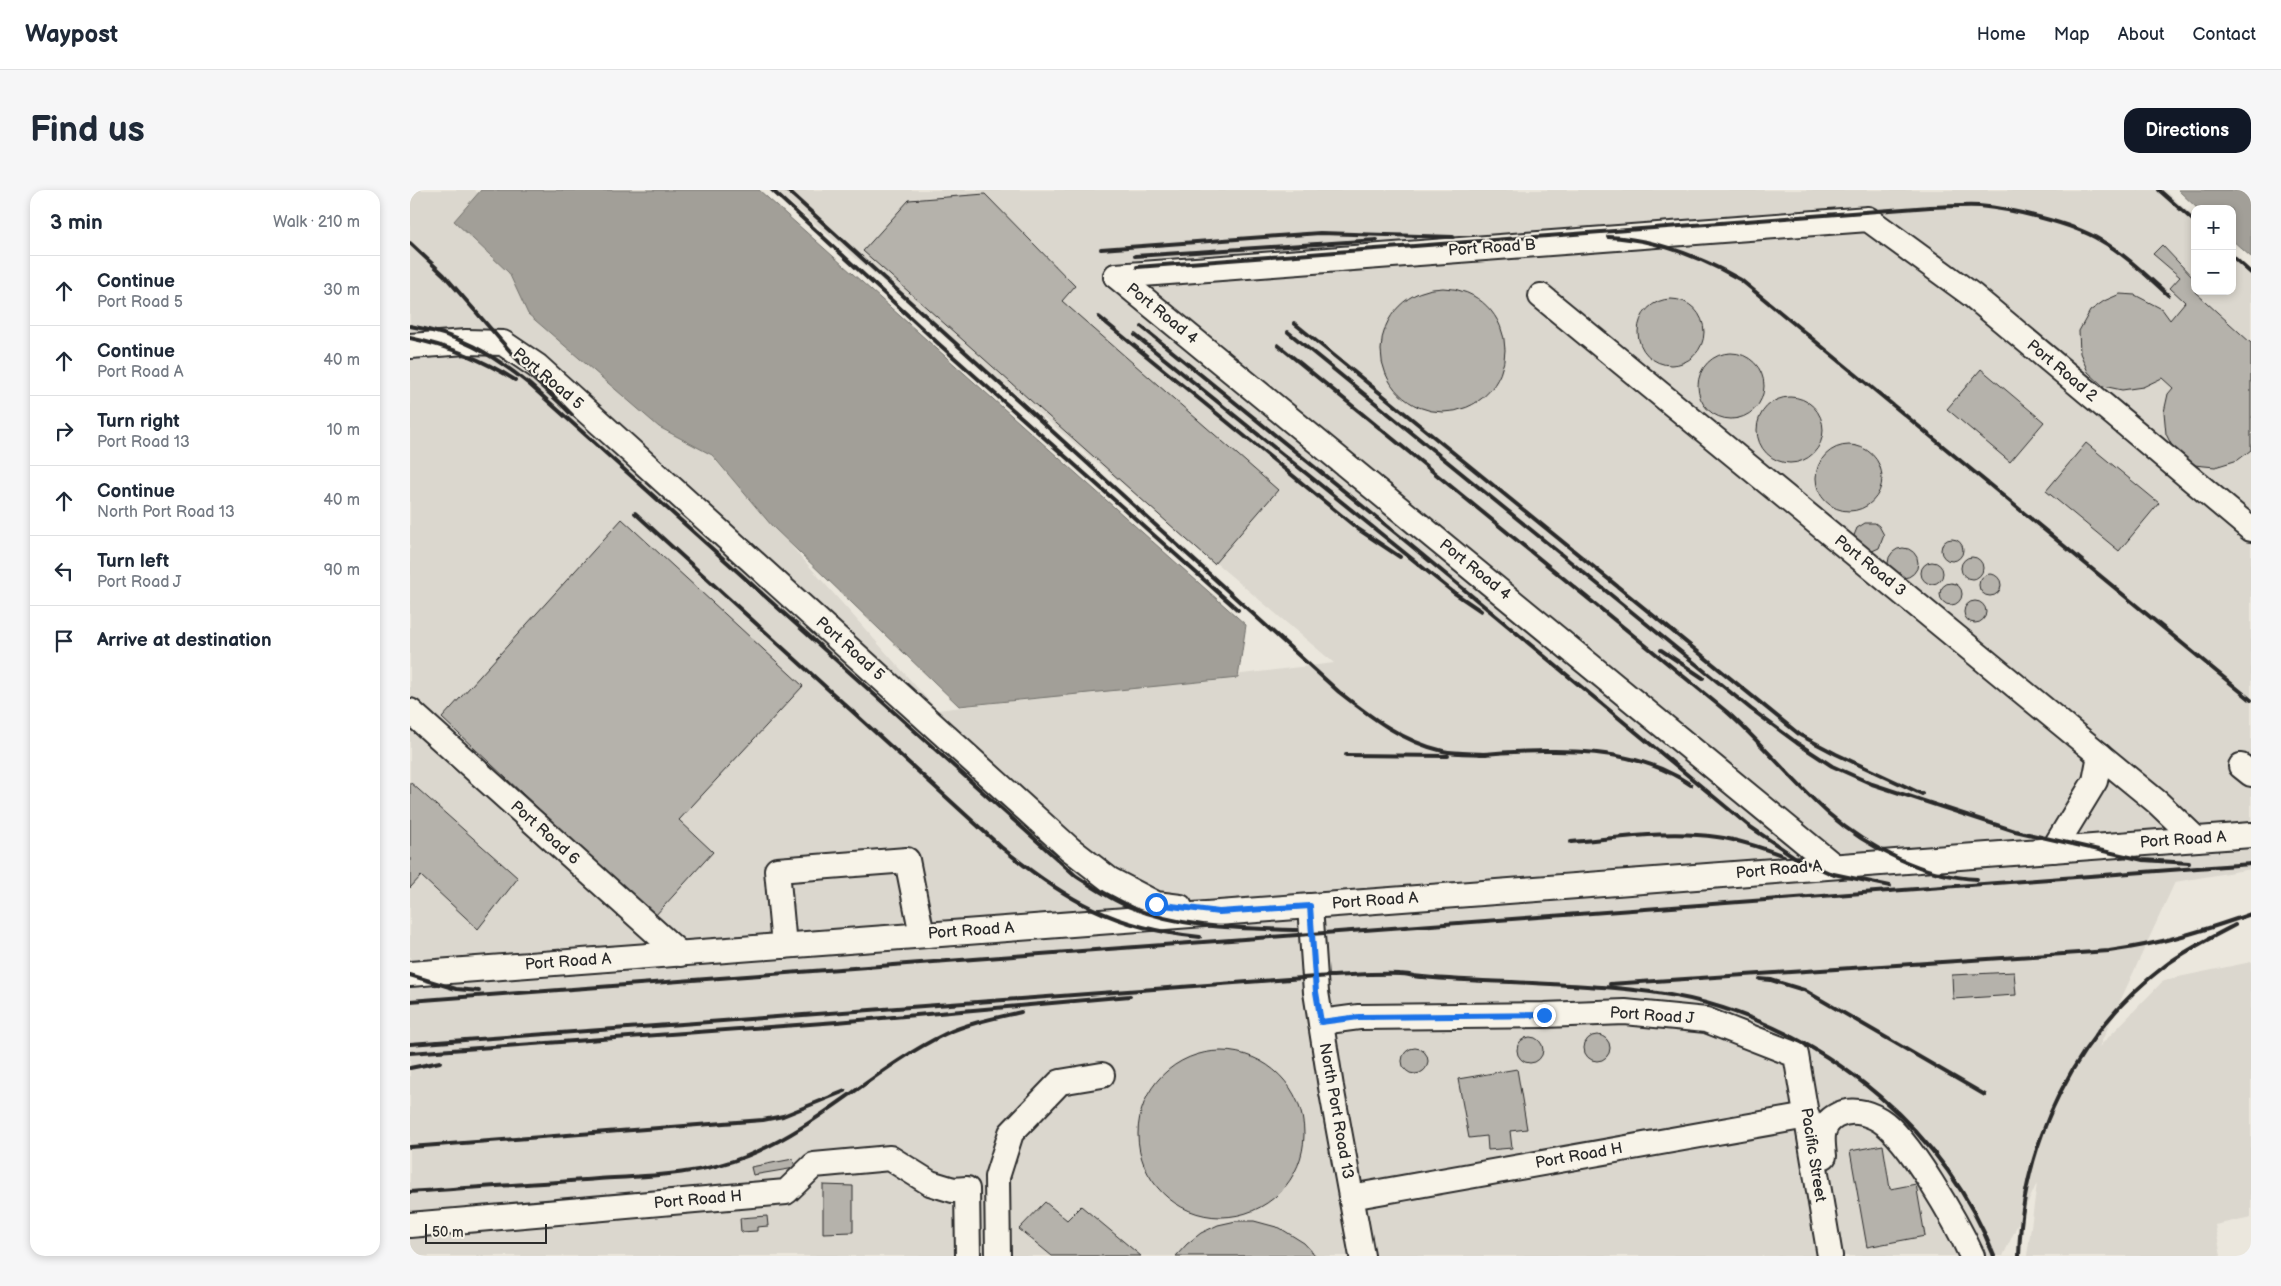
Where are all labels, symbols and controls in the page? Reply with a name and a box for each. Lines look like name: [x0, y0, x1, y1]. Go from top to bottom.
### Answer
text: Waypost: [25, 20, 118, 49]
text: Home: [1977, 24, 2026, 45]
text: Map: [2054, 24, 2090, 45]
text: About: [2118, 24, 2165, 45]
text: Contact: [2193, 24, 2256, 45]
button: Directions: [2124, 108, 2251, 153]
text: Find us: [30, 109, 145, 152]
map controls: [2191, 205, 2236, 295]
button: +: [2191, 205, 2236, 250]
text: 3 min: [50, 210, 103, 235]
text: Walk · 210 m: [273, 213, 360, 232]
street label: Port Road B: [1448, 235, 1536, 261]
button: −: [2191, 250, 2236, 295]
text: Continue: [97, 270, 175, 293]
icon: ahead: [50, 277, 78, 305]
street label: Port Road 4: [1122, 279, 1202, 349]
text: 30 m: [323, 281, 360, 300]
text: Port Road 5: [97, 293, 183, 312]
street label: Port Road 2: [2023, 336, 2102, 406]
text: Continue: [97, 340, 175, 363]
street label: Port Road 5: [509, 344, 587, 414]
icon: ahead: [50, 347, 78, 375]
text: 40 m: [323, 351, 360, 370]
text: Port Road A: [97, 363, 183, 382]
text: Turn right: [97, 410, 180, 433]
icon: right: [50, 417, 78, 445]
text: 10 m: [327, 421, 360, 440]
text: Port Road 13: [97, 433, 190, 452]
text: Continue: [97, 480, 175, 503]
icon: ahead: [50, 487, 78, 515]
text: 40 m: [323, 491, 360, 510]
text: North Port Road 13: [97, 503, 235, 522]
street label: Port Road 3: [1830, 531, 1910, 601]
street label: Port Road 4: [1435, 535, 1515, 605]
text: Turn left: [97, 550, 169, 573]
icon: left: [50, 557, 78, 585]
text: 90 m: [324, 561, 360, 580]
text: Port Road J: [97, 573, 182, 592]
street label: Port Road 5: [812, 613, 888, 685]
icon: arrive: [50, 627, 78, 655]
text: Arrive at destination: [97, 629, 272, 652]
street label: Port Road 6: [507, 797, 584, 869]
street label: Port Road A: [2139, 827, 2227, 852]
street label: Port Road A: [1735, 857, 1823, 883]
street label: Port Road A: [1331, 888, 1419, 913]
route start: [1145, 893, 1168, 916]
street label: Port Road A: [927, 918, 1015, 943]
street label: Port Road A: [524, 949, 612, 974]
route end: [1533, 1004, 1556, 1027]
street label: Port Road J: [1609, 1004, 1695, 1028]
street label: North Port Road 13: [1315, 1041, 1357, 1181]
street label: Pacific Street: [1796, 1107, 1830, 1203]
street label: Port Road H: [1534, 1139, 1624, 1173]
street label: Port Road H: [653, 1187, 743, 1213]
scale bar: [425, 1221, 548, 1244]
text: 50 m: [432, 1224, 464, 1241]

